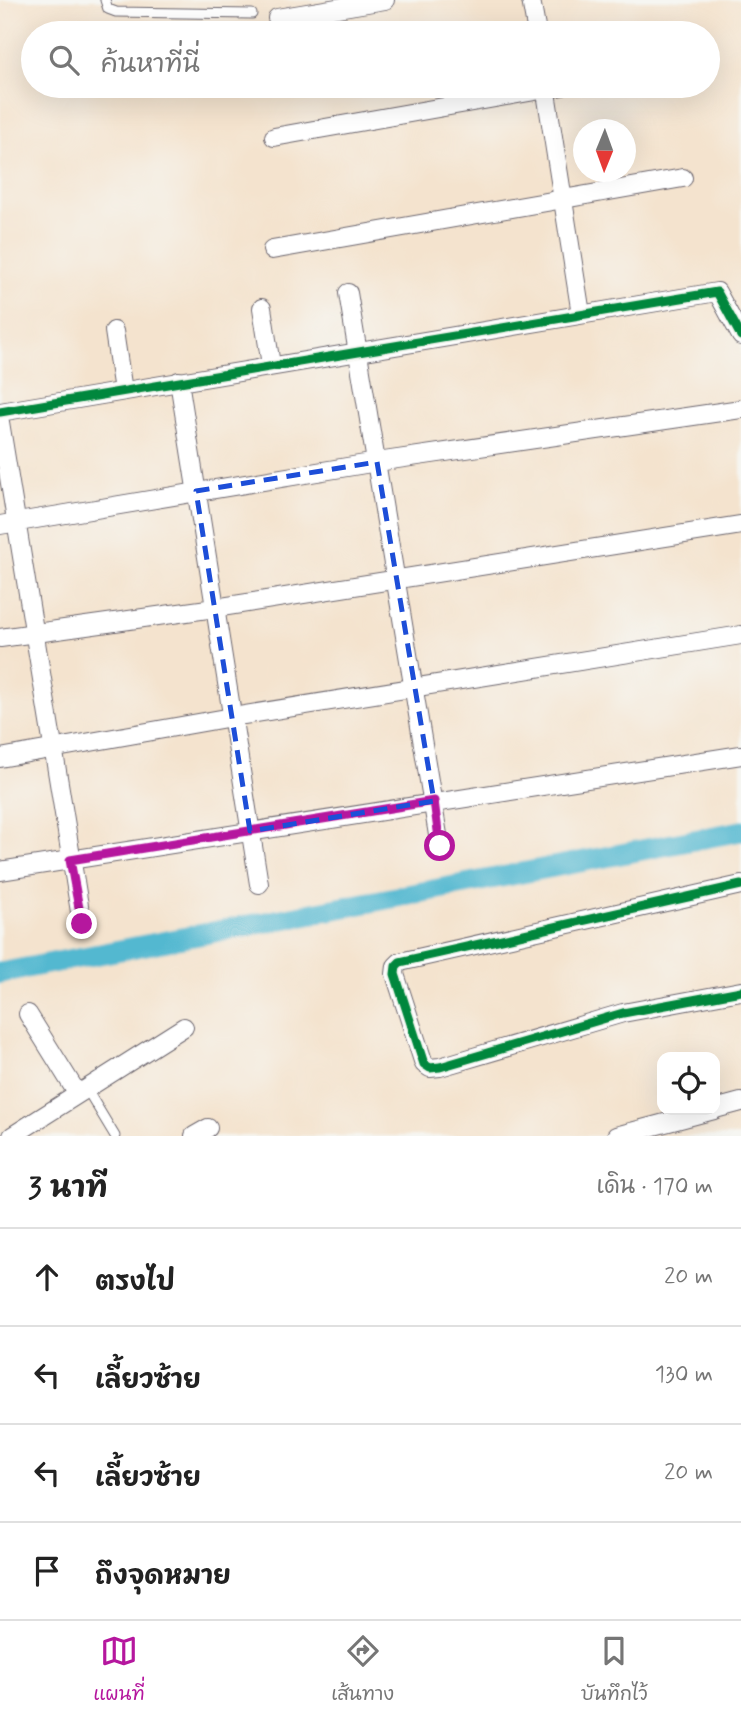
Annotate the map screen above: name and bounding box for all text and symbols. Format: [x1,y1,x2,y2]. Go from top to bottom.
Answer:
search box [21,21,720,98]
icon: search [45,41,83,79]
text: ค้นหาที่นี่ [101,48,200,82]
north arrow [573,119,636,182]
route start [424,830,455,861]
route end [66,908,97,939]
map controls [657,1052,720,1115]
button: locate [657,1052,720,1115]
text: 3 นาที [28,1169,107,1208]
text: เดิน · 170 m [597,1172,713,1202]
icon: ahead [28,1258,66,1296]
text: 20 m [664,1262,713,1292]
text: ตรงไป [95,1266,175,1300]
icon: left [28,1356,66,1394]
text: 130 m [655,1360,713,1390]
text: เลี้ยวซ้าย [95,1364,201,1398]
icon: left [28,1454,66,1492]
text: 20 m [664,1458,713,1488]
text: เลี้ยวซ้าย [95,1462,201,1496]
icon: arrive [28,1552,66,1590]
text: ถึงจุดหมาย [95,1560,231,1594]
tab: แผนที่ [93,1632,145,1707]
tab: เส้นทาง [331,1632,394,1707]
tab: บันทึกไว้ [581,1632,648,1707]

